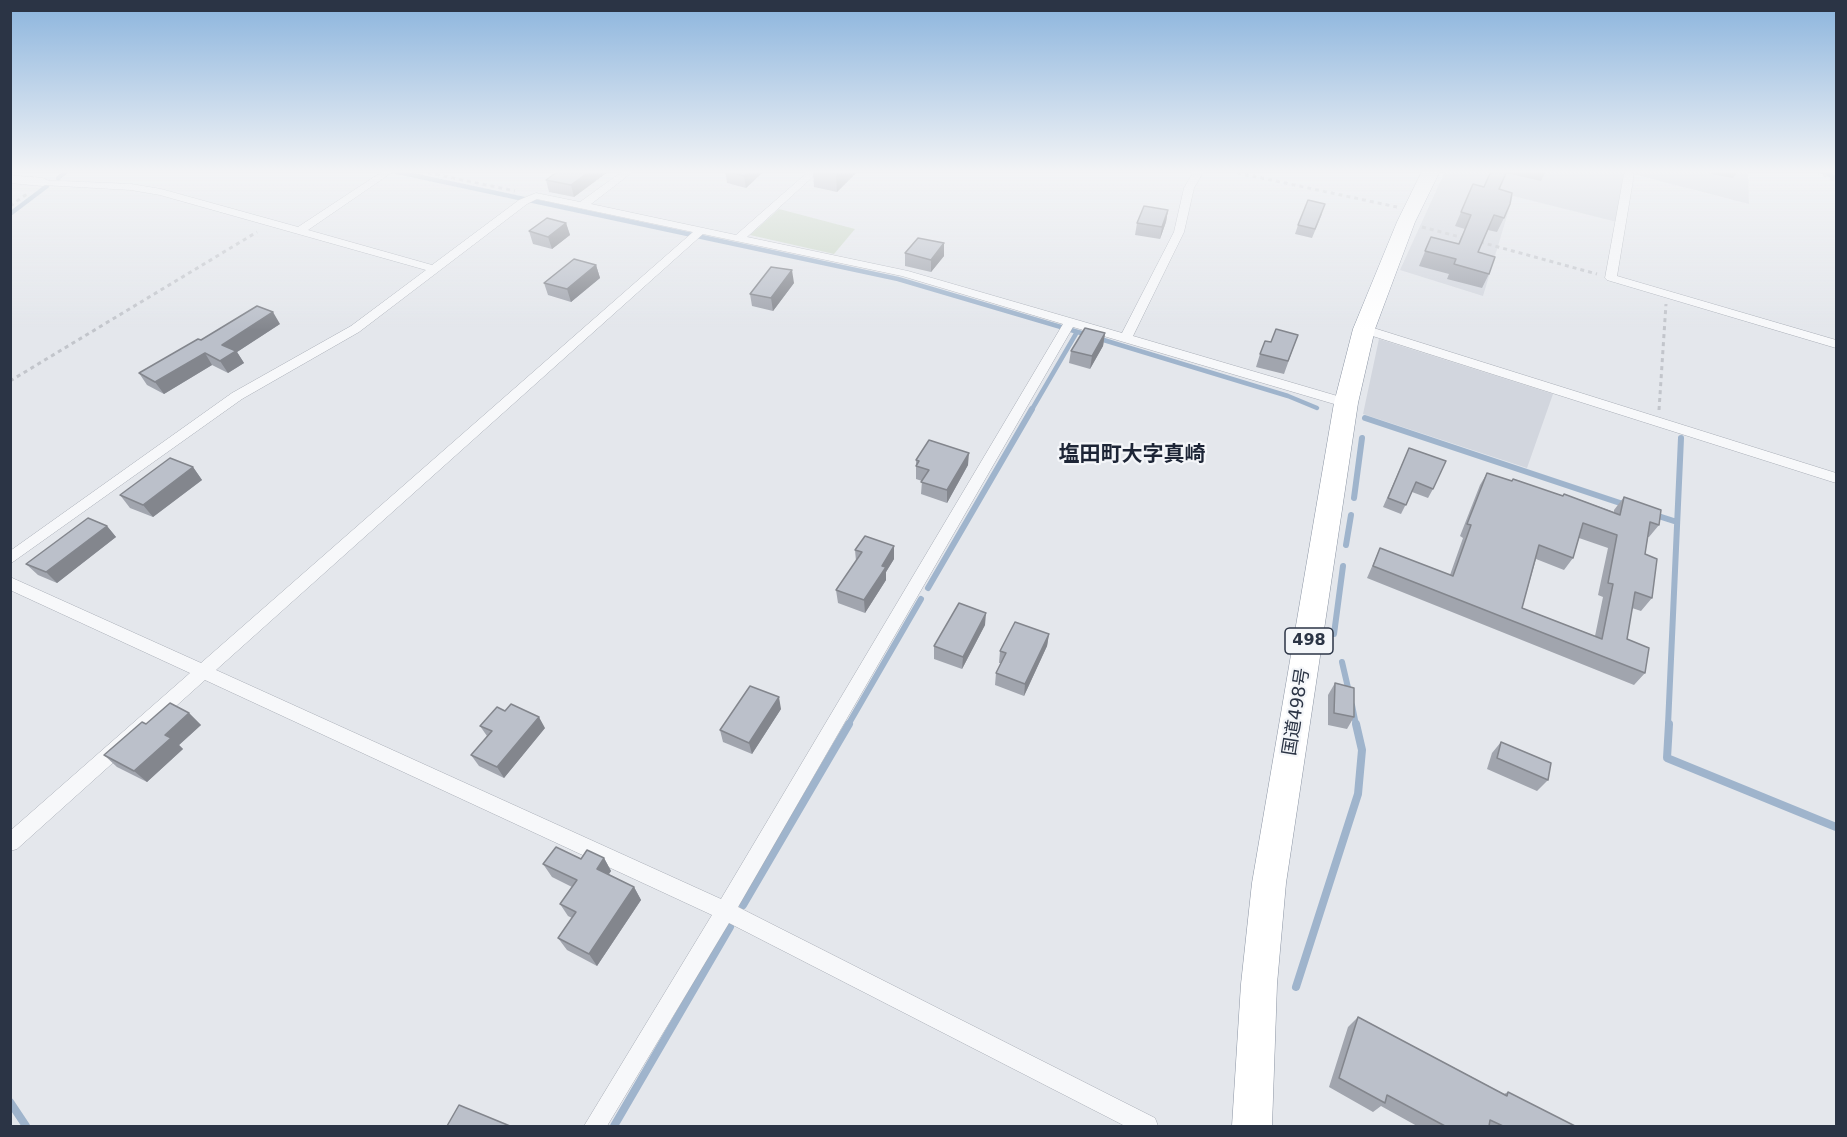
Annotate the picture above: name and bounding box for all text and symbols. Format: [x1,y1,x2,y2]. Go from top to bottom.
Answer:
district label: 塩田町大字真崎 [1059,443,1205,469]
road number: 498 [1285,628,1333,654]
street label: 国道498号 [1279,667,1315,757]

